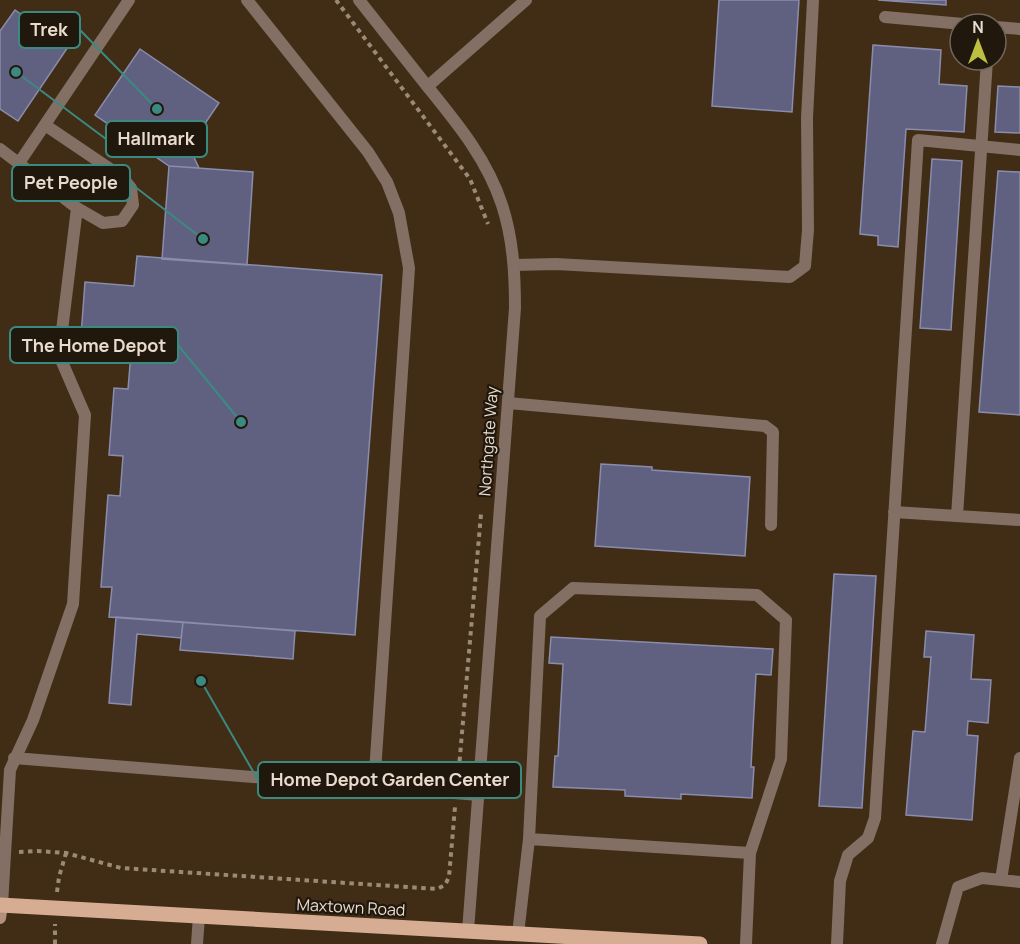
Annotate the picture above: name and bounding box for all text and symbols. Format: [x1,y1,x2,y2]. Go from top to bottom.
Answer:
callout: Trek [19,12,80,48]
north arrow [948,12,1008,72]
text: N [972,16,984,38]
text: Trek [30,17,69,41]
callout: Hallmark [106,121,207,157]
text: Hallmark [118,126,196,150]
callout: Pet People [12,165,130,201]
text: Pet People [24,170,118,194]
callout: The Home Depot [10,327,178,363]
text: The Home Depot [22,333,166,357]
street label: Northgate Way [473,385,503,497]
callout: Home Depot Garden Center [258,762,521,798]
text: Home Depot Garden Center [271,767,509,791]
street label: Maxtown Road [296,893,406,921]

